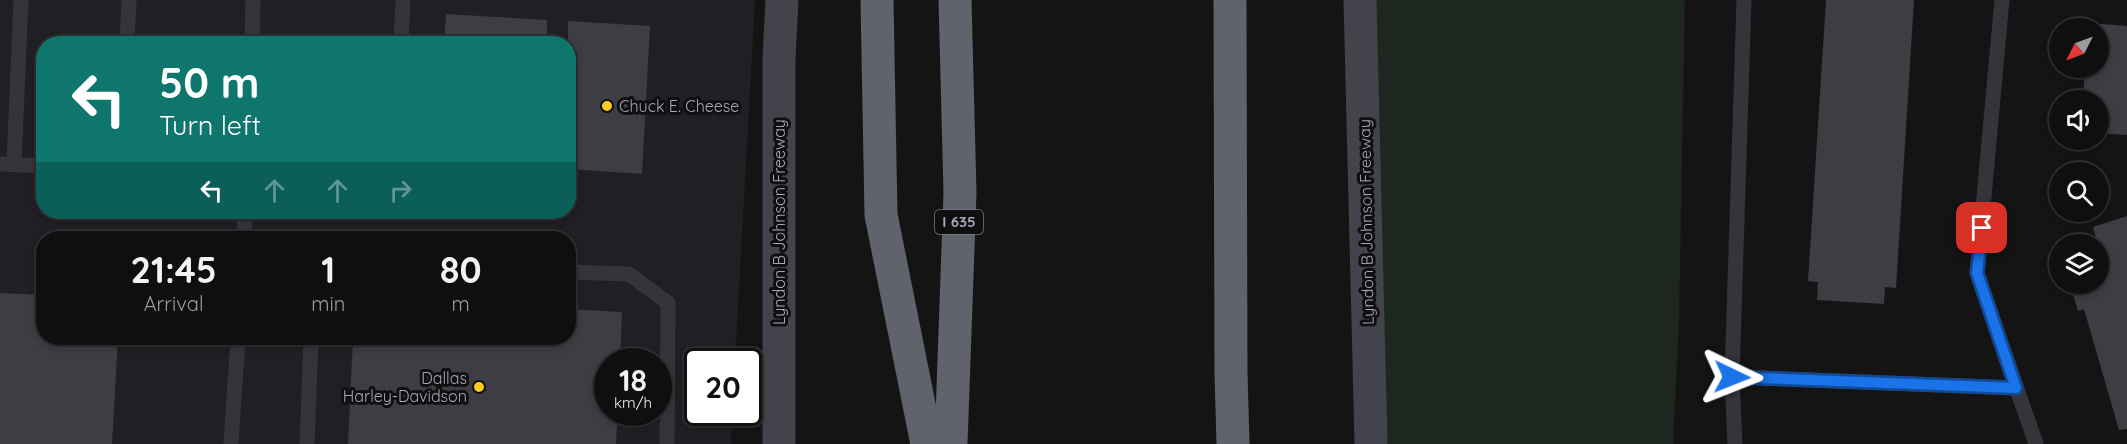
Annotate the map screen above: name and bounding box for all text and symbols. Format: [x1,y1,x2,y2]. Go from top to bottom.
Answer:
north arrow [2049,18,2109,78]
map controls [2049,18,2109,294]
text: 50 m [159,56,259,109]
icon: left [60,60,138,138]
button: sound [2049,90,2109,150]
place label: Chuck E. Cheese [619,96,739,116]
marker: Chuck E. Cheese [600,99,614,113]
text: Turn left [159,108,261,142]
street label: Lyndon B Johnson Freeway [769,119,789,325]
street label: Lyndon B Johnson Freeway [1354,119,1378,325]
button: search [2049,162,2109,222]
icon: left [195,174,228,207]
icon: ahead [258,174,291,207]
icon: ahead [321,174,354,207]
icon: right [384,174,417,207]
pin [1956,202,2007,253]
road number: I 635 [935,210,983,234]
icon: arrive [1965,211,1998,244]
button: layers [2049,234,2109,294]
text: 21:45 [130,247,217,292]
text: 1 [321,247,335,292]
text: 80 [440,247,482,292]
text: Arrival [144,291,204,316]
text: min [311,291,345,316]
text: m [451,291,470,316]
position arrow [1700,345,1764,409]
speed limit sign: 20 [684,348,762,426]
text: 18 [619,361,647,399]
place label: Dallas Harley-Davidson [343,368,467,406]
marker: Dallas Harley-Davidson [472,380,486,394]
text: km/h [614,393,652,412]

